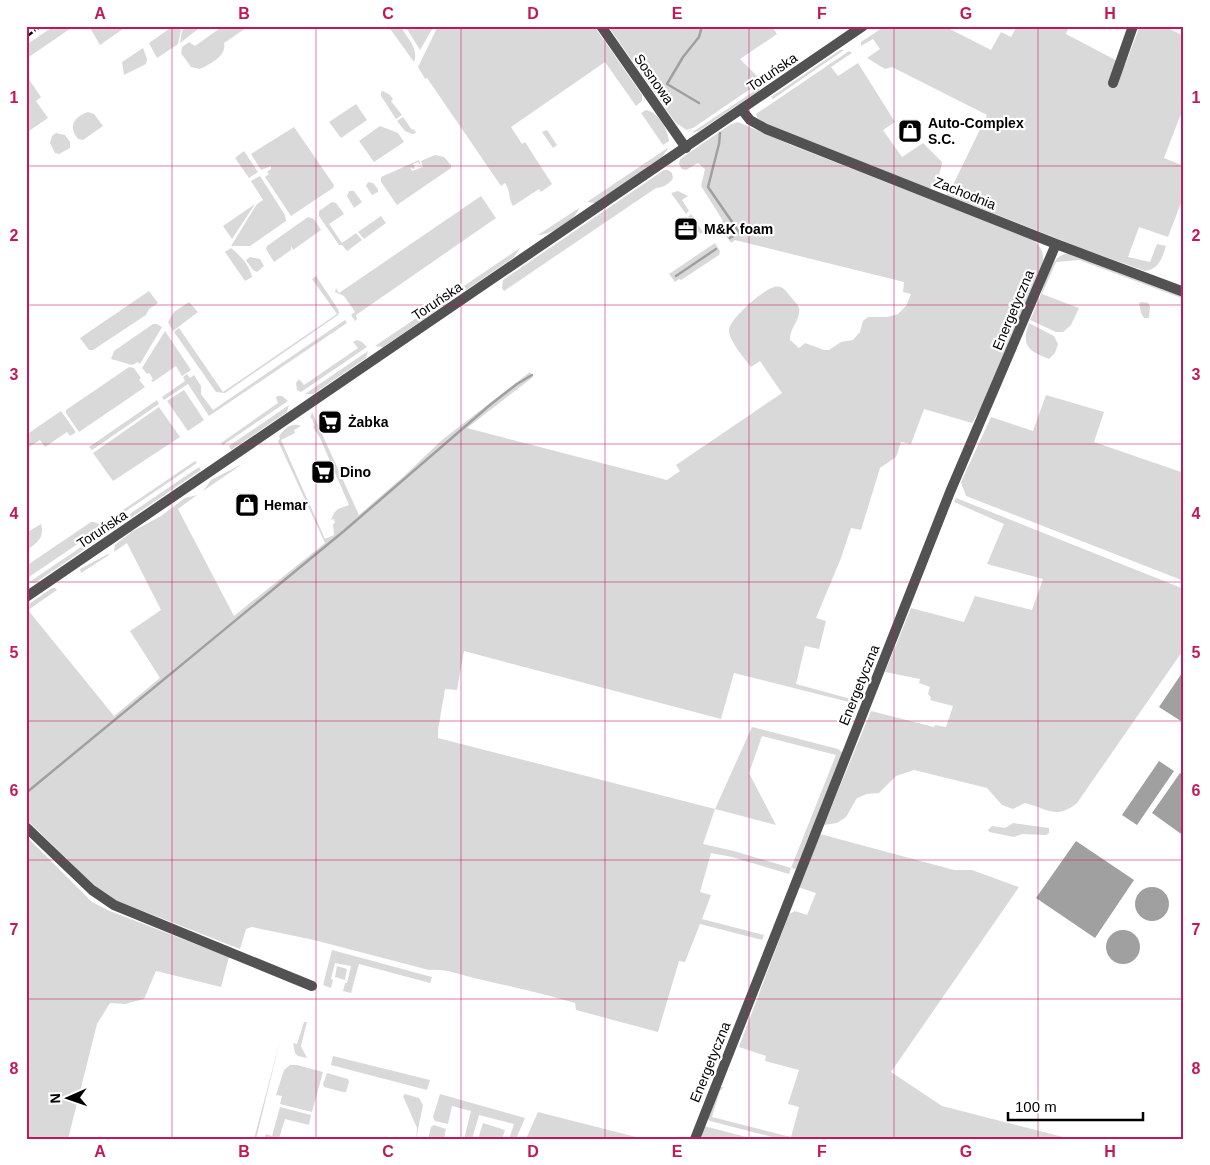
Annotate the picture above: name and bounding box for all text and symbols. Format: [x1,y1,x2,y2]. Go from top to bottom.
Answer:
text: A [94,5,106,22]
text: B [238,5,250,22]
text: C [382,5,394,22]
text: D [527,5,539,22]
text: E [672,5,683,22]
text: F [817,5,827,22]
text: G [960,5,972,22]
text: H [1104,5,1116,22]
street label: Toruńska [744,49,800,95]
street label: Sosnowa [631,51,677,107]
text: 1 [10,89,19,106]
text: 1 [1192,89,1201,106]
place label: Auto-Complex S.C. [928,115,1024,147]
shop icon: Auto-Complex S.C. [897,118,923,144]
street label: Zachodnia [932,173,998,213]
office icon: M&K foam [673,216,699,242]
place label: M&K foam [704,221,773,237]
text: 2 [10,227,19,244]
text: 2 [1192,227,1201,244]
street label: Energetyczna [989,267,1037,353]
street label: Toruńska [409,278,465,324]
text: 3 [10,366,19,383]
text: 3 [1192,366,1201,383]
supermarket icon: Żabka [317,409,343,435]
place label: Żabka [348,414,389,430]
supermarket icon: Dino [310,459,336,485]
place label: Dino [340,464,371,480]
shop icon: Hemar [234,492,260,518]
place label: Hemar [264,497,308,513]
text: 4 [10,505,19,522]
text: 4 [1192,505,1201,522]
street label: Toruńska [74,506,130,552]
street label: Energetyczna [836,642,883,728]
text: 5 [10,644,19,661]
text: 5 [1192,644,1201,661]
text: 6 [10,782,19,799]
text: 6 [1192,782,1201,799]
text: 7 [10,921,19,938]
text: 7 [1192,921,1201,938]
street label: Energetyczna [687,1019,734,1105]
text: 8 [10,1060,19,1077]
text: 8 [1192,1060,1201,1077]
north arrow [42,1072,92,1122]
scale bar [1008,1090,1142,1122]
text: N [47,1093,63,1104]
text: 100 m [1015,1098,1057,1115]
text: A [94,1143,106,1160]
text: B [238,1143,250,1160]
text: C [382,1143,394,1160]
text: D [527,1143,539,1160]
text: E [672,1143,683,1160]
text: F [817,1143,827,1160]
text: G [960,1143,972,1160]
text: H [1104,1143,1116,1160]

